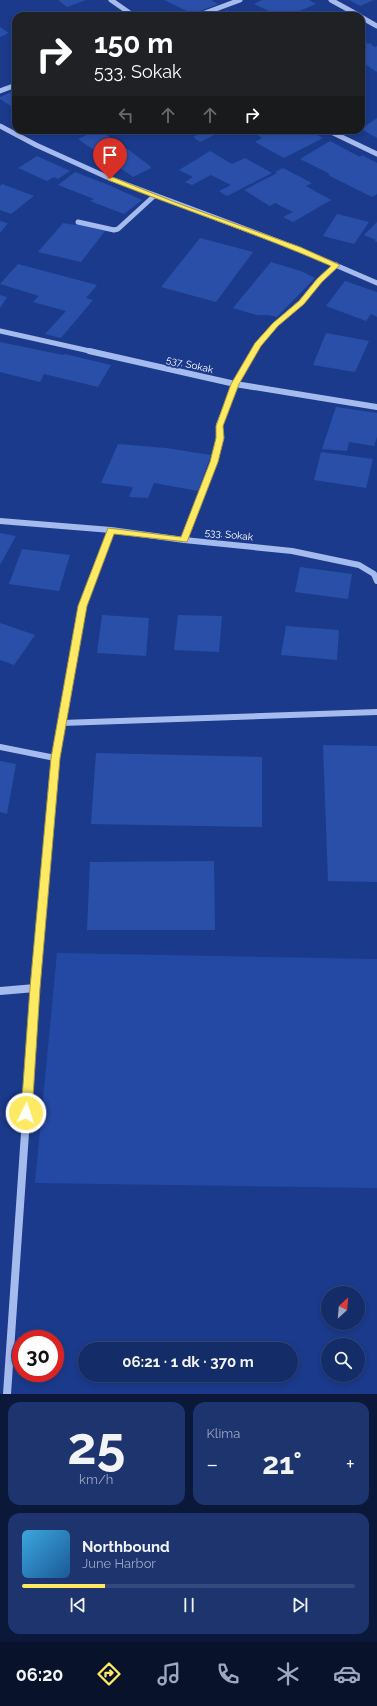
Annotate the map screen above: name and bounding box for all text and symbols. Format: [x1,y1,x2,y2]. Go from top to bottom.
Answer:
text: 150 m [94,27,173,60]
icon: right [28,28,80,80]
text: 533. Sokak [94,61,182,82]
icon: left [115,104,137,126]
icon: ahead [157,104,179,126]
icon: ahead [199,104,221,126]
icon: right [241,104,263,126]
pin [93,138,127,179]
icon: arrive [99,144,121,166]
street label: 537. Sokak [165,354,215,375]
street label: 533. Sokak [204,526,254,543]
position arrow [5,1092,47,1134]
north arrow [321,1286,365,1330]
map controls [321,1286,365,1382]
speed limit sign: 30 [12,1330,64,1382]
button: search [321,1338,365,1382]
text: 06:21 · 1 dk · 370 m [122,1353,254,1371]
text: 25 [67,1415,125,1476]
text: Klima [207,1426,240,1441]
text: 21° [262,1446,302,1481]
text: − [207,1451,218,1477]
text: + [346,1451,355,1477]
text: km/h [79,1472,113,1487]
text: Northbound [82,1538,170,1556]
text: June Harbor [82,1556,156,1571]
icon: previous [67,1594,89,1616]
icon: pause [178,1594,200,1616]
icon: next [289,1594,311,1616]
icon: directions [95,1660,123,1688]
icon: music [155,1660,183,1688]
icon: phone [214,1660,242,1688]
icon: climate [274,1660,302,1688]
icon: car [333,1660,361,1688]
text: 06:20 [16,1664,63,1685]

